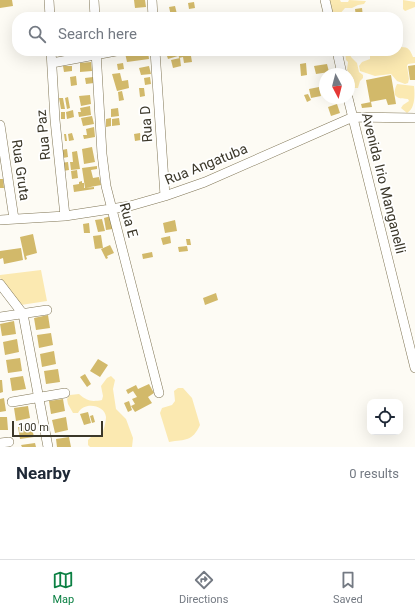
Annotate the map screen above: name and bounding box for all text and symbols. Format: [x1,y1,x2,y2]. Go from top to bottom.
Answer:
search box [12,12,403,56]
icon: search [26,23,48,45]
text: Search here [58,25,137,43]
north arrow [319,68,355,104]
street label: Rua D [137,105,155,143]
street label: Rua Paz [33,109,53,161]
street label: Avenida Irio Manganelli [359,111,409,255]
street label: Rua Gruta [9,138,33,202]
street label: Rua Angatuba [162,140,250,188]
street label: Rua E [117,201,141,239]
map controls [367,399,403,435]
button: locate [367,399,403,435]
scale bar [12,419,103,438]
text: 100 m [18,421,49,434]
text: Nearby [16,463,71,483]
text: 0 results [349,466,399,481]
tab: Map [52,569,74,606]
tab: Directions [179,569,228,606]
tab: Saved [333,569,363,606]

